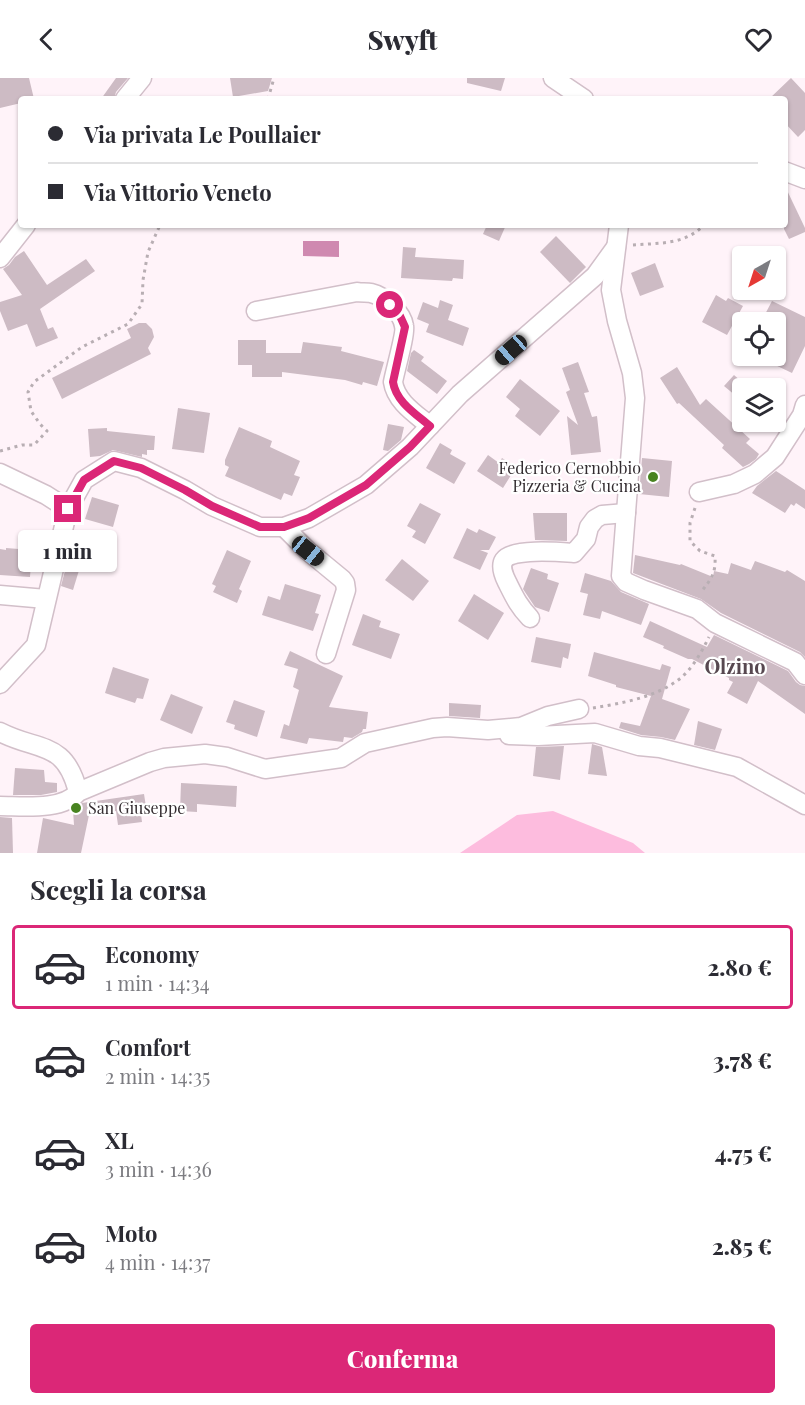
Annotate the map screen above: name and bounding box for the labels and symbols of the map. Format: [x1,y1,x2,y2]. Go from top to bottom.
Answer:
north arrow [732,246,786,300]
route start [376,291,403,318]
car [492,331,530,369]
place label: Federico Cernobbio Pizzeria & Cucina [498,457,641,496]
marker: Federico Cernobbio Pizzeria & Cucina [646,470,660,484]
route end [54,495,81,522]
callout: 1 min [19,530,118,572]
car [288,533,328,569]
district label: Olzino [704,652,766,679]
place label: San Giuseppe [88,797,185,818]
marker: San Giuseppe [69,801,83,815]

